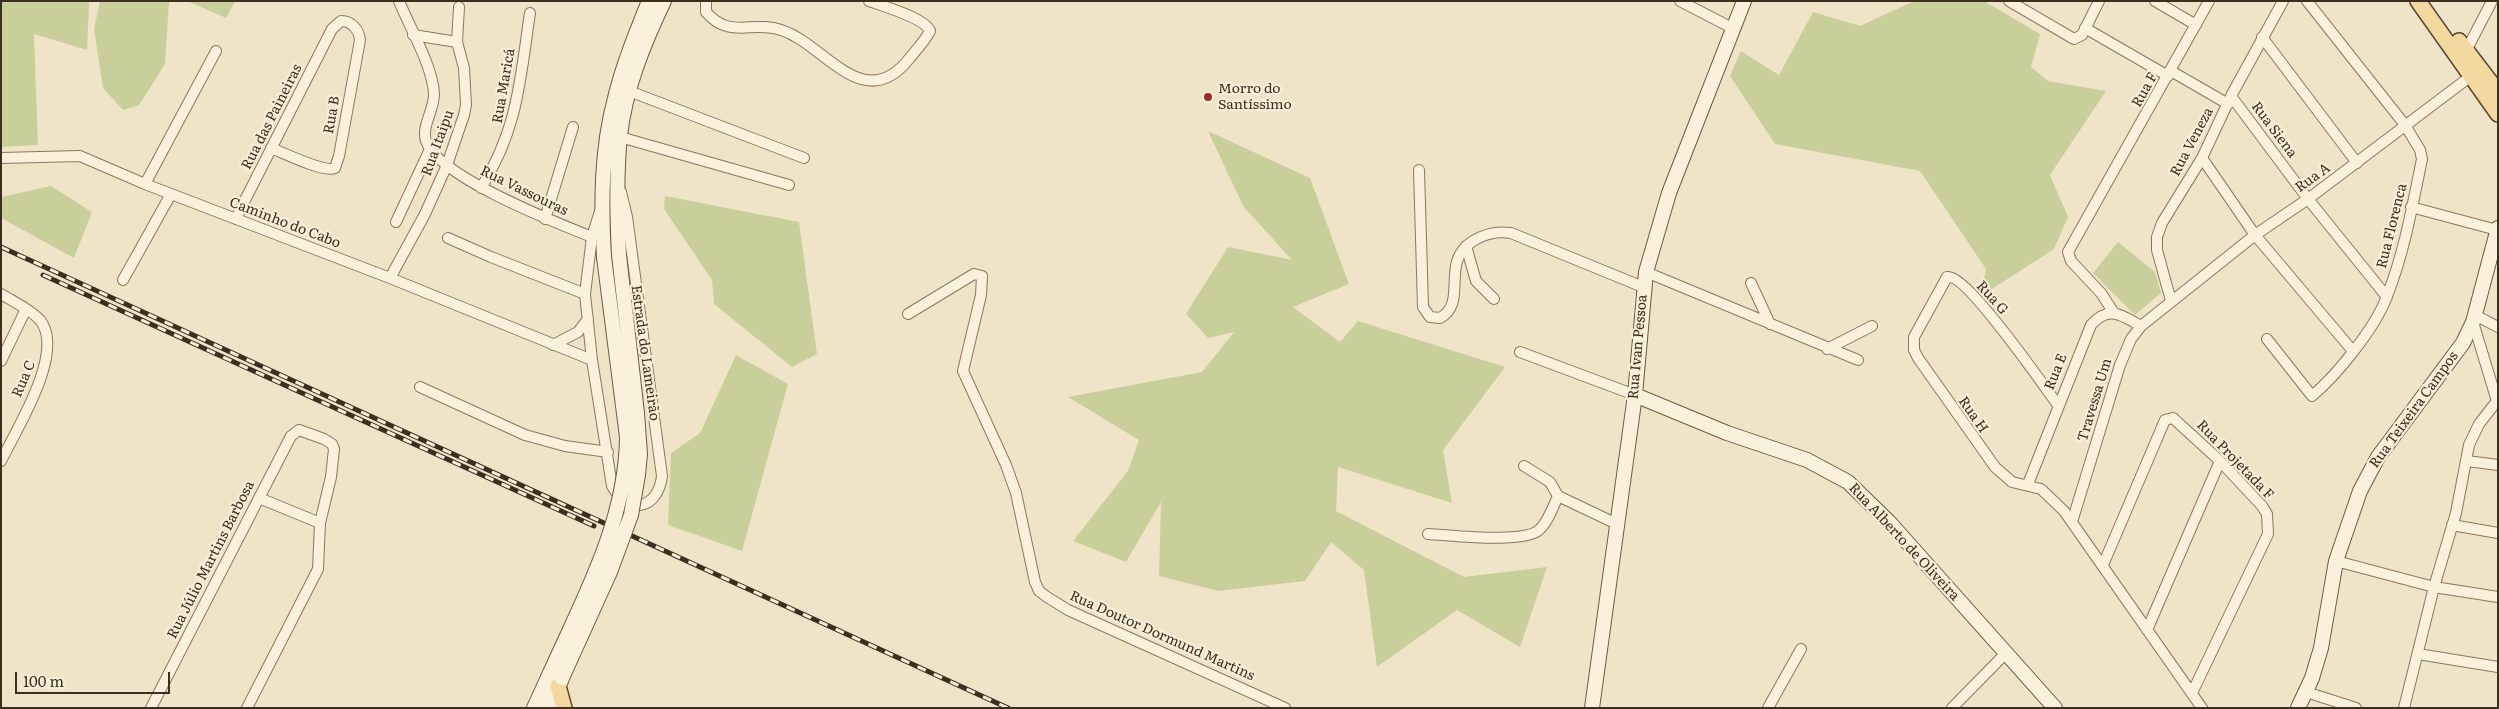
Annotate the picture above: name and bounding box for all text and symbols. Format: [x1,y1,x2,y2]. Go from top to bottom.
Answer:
street label: Rua Maricá [489,47,519,125]
street label: Rua das Paineiras [238,62,306,172]
street label: Rua F [2129,70,2161,110]
place label: Morro do Santíssimo [1218,81,1292,114]
marker: Morro do Santíssimo [1202,91,1214,103]
street label: Rua B [320,95,344,135]
street label: Rua Siena [2248,99,2300,161]
street label: Rua Veneza [2167,105,2217,179]
street label: Rua Itaipu [418,108,458,178]
street label: Rua A [2292,160,2334,196]
street label: Rua Vassouras [477,163,571,219]
street label: Rua Florenca [2373,182,2411,270]
street label: Caminho do Cabo [227,194,343,252]
street label: Rua G [1973,278,2011,318]
street label: Estrada do Lameirão [627,284,663,422]
street label: Rua Ivan Pessoa [1625,294,1651,400]
street label: Rua Teixeira Campos [2366,348,2462,472]
street label: Rua E [2041,351,2071,393]
street label: Travessa Um [2074,356,2116,444]
street label: Rua C [9,358,39,400]
street label: Rua H [1955,394,1991,436]
street label: Rua Projetada F [2193,417,2277,503]
street label: Rua Júlio Martins Barbosa [164,478,258,642]
street label: Rua Alberto de Oliveira [1845,480,1963,604]
street label: Rua Doutor Dormund Martins [1067,588,1257,684]
scale bar [18,662,172,694]
text: 100 m [23,669,64,692]

